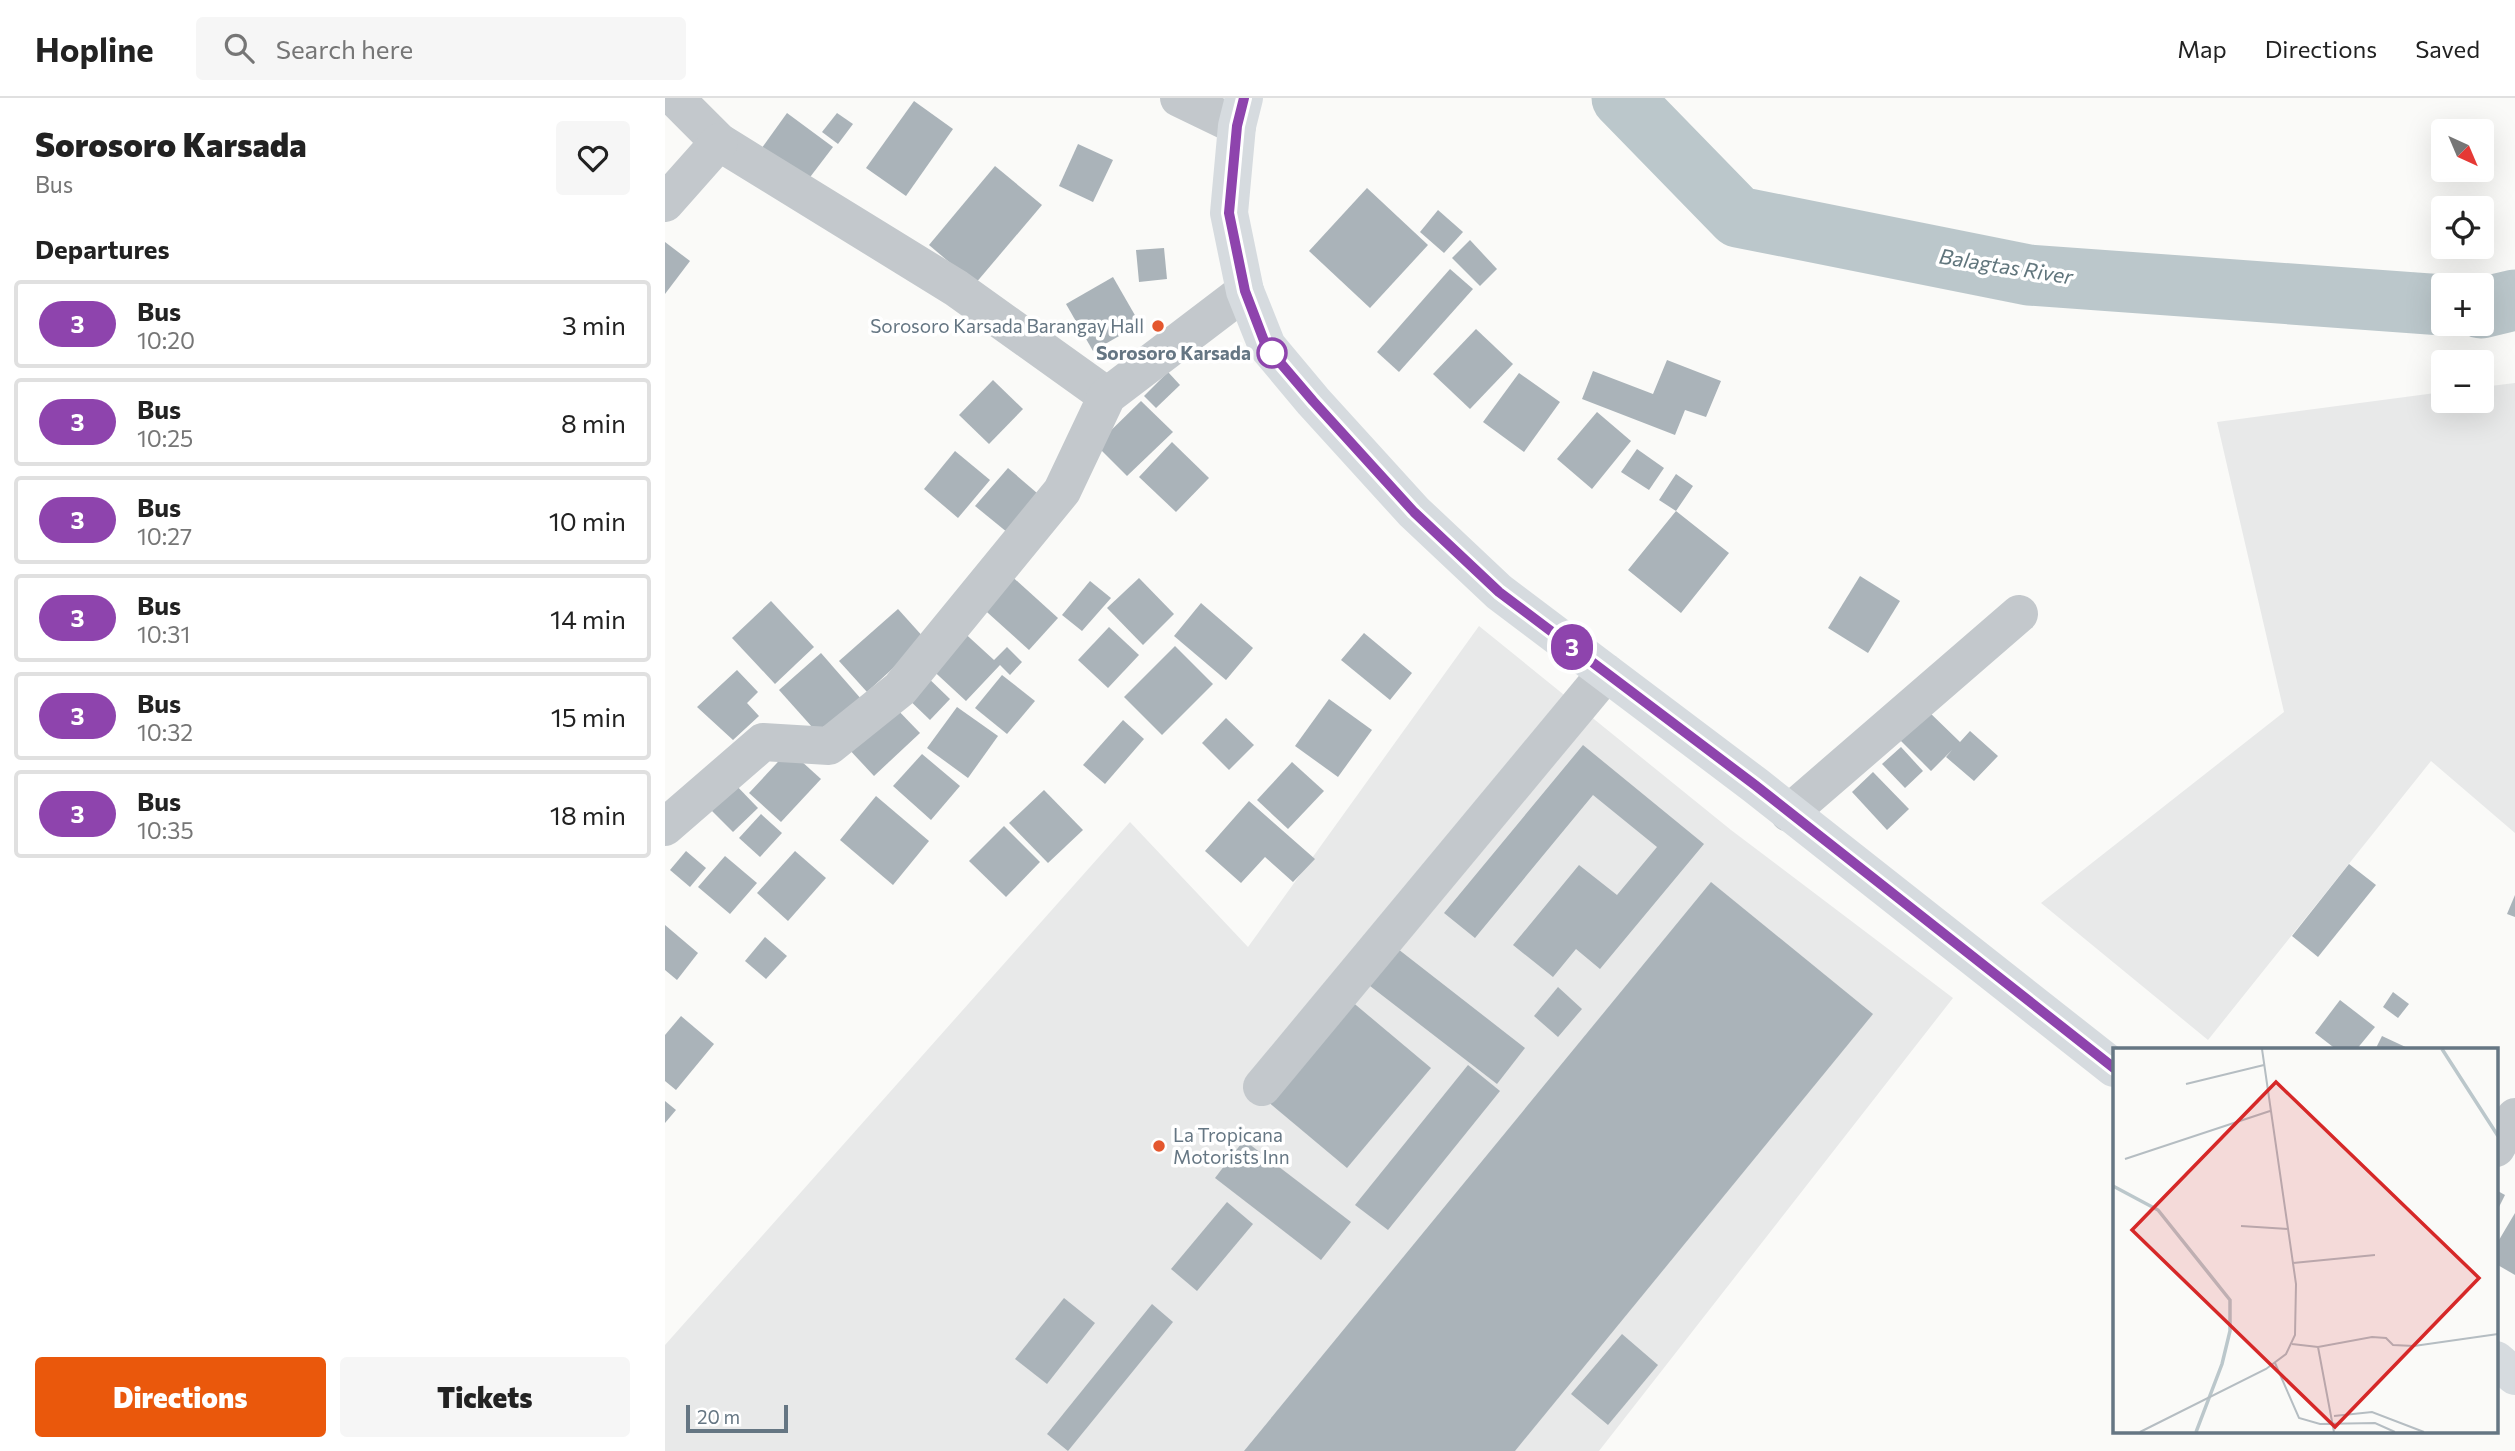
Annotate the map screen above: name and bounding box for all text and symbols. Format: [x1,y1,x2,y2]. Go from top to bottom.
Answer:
search box [196,17,686,80]
text: Hopline [35,28,154,69]
icon: search [220,29,258,67]
text: Search here [276,33,413,64]
text: Map [2177,34,2227,63]
text: Directions [2265,34,2377,63]
text: Saved [2415,34,2480,63]
north arrow [2431,119,2494,182]
map controls [2431,119,2494,413]
button: heart [556,121,630,195]
text: Sorosoro Karsada [35,123,307,164]
text: Bus [35,170,73,198]
button: locate [2431,196,2494,259]
text: Departures [35,233,170,264]
water label: Balagtas River [1938,243,2075,289]
button: + [2431,273,2494,336]
text: Bus [137,295,181,326]
text: 3 [71,309,84,338]
text: 3 min [562,309,626,340]
place label: Sorosoro Karsada Barangay Hall [870,314,1144,337]
marker: Sorosoro Karsada Barangay Hall [1150,318,1166,334]
text: 10:20 [137,326,195,354]
marker: Sorosoro Karsada [1257,338,1287,368]
place label: Sorosoro Karsada [1096,341,1251,364]
button: − [2431,350,2494,413]
text: Bus [137,393,181,424]
text: 3 [71,407,84,436]
text: 8 min [561,407,626,438]
text: 10:25 [137,424,193,452]
text: Bus [137,491,181,522]
text: 3 [71,505,84,534]
text: 10 min [549,505,626,536]
text: 10:27 [137,522,192,550]
text: Bus [137,589,181,620]
text: 3 [71,603,84,632]
text: 14 min [550,603,626,634]
text: 10:31 [137,620,190,648]
line badge: 3 [1549,624,1595,670]
text: 3 [1565,632,1579,661]
text: Bus [137,687,181,718]
text: 3 [71,701,84,730]
text: 15 min [551,701,626,732]
text: 10:32 [137,718,193,746]
text: Bus [137,785,181,816]
text: 3 [71,799,84,828]
text: 18 min [550,799,626,830]
text: 10:35 [137,816,194,844]
inset map [2113,1048,2497,1434]
place label: La Tropicana Motorists Inn [1173,1123,1290,1168]
marker: La Tropicana Motorists Inn [1151,1138,1167,1154]
button: Directions [35,1357,326,1437]
button: Tickets [340,1357,630,1437]
scale bar [686,1402,787,1434]
text: 20 m [697,1405,740,1428]

